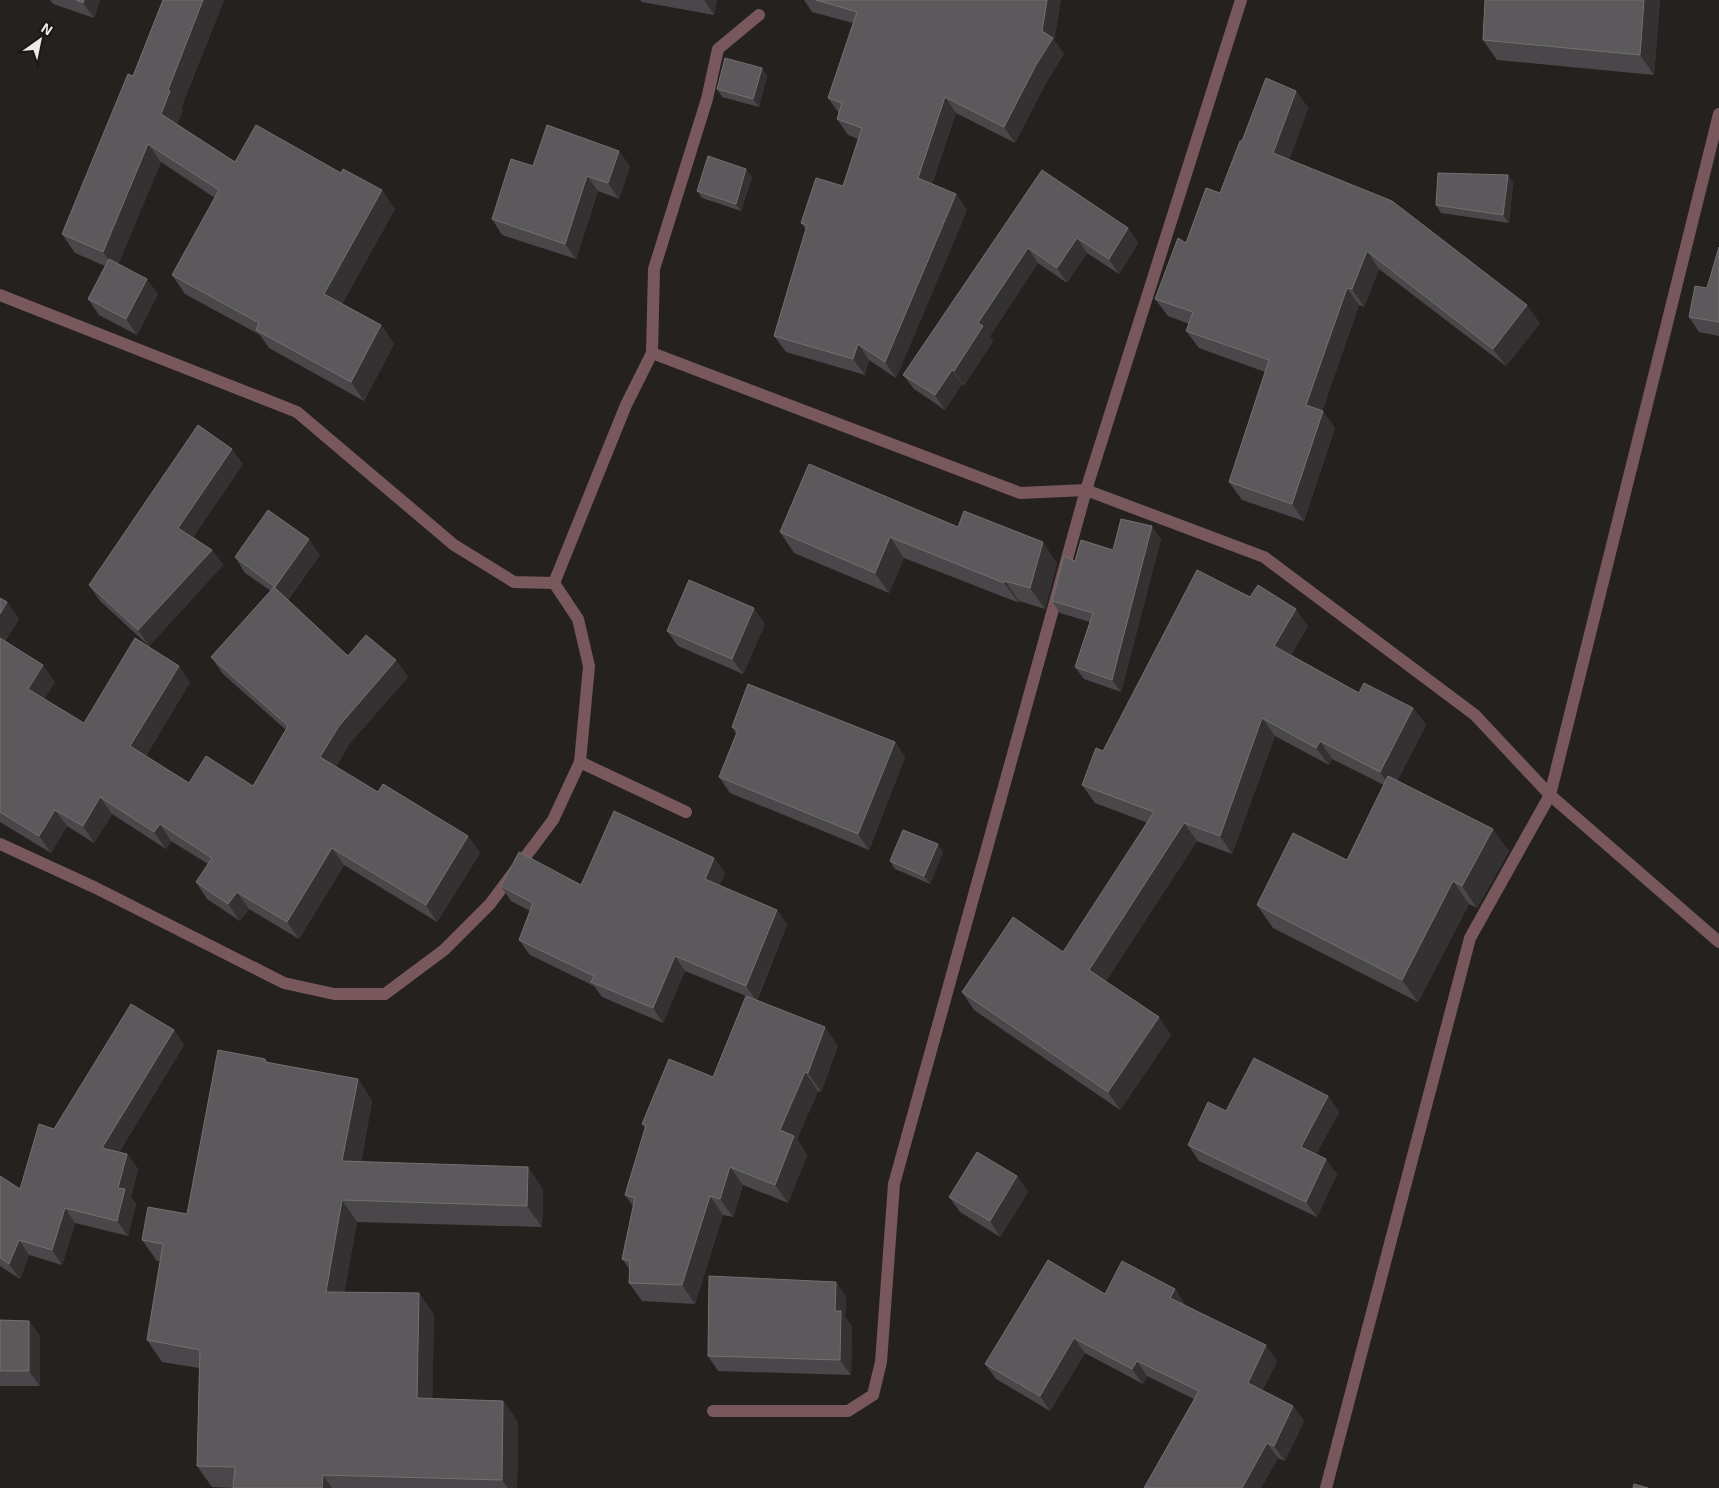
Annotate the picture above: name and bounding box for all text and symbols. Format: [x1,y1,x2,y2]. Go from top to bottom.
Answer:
north arrow [15,15,65,65]
text: N [38,19,56,39]

